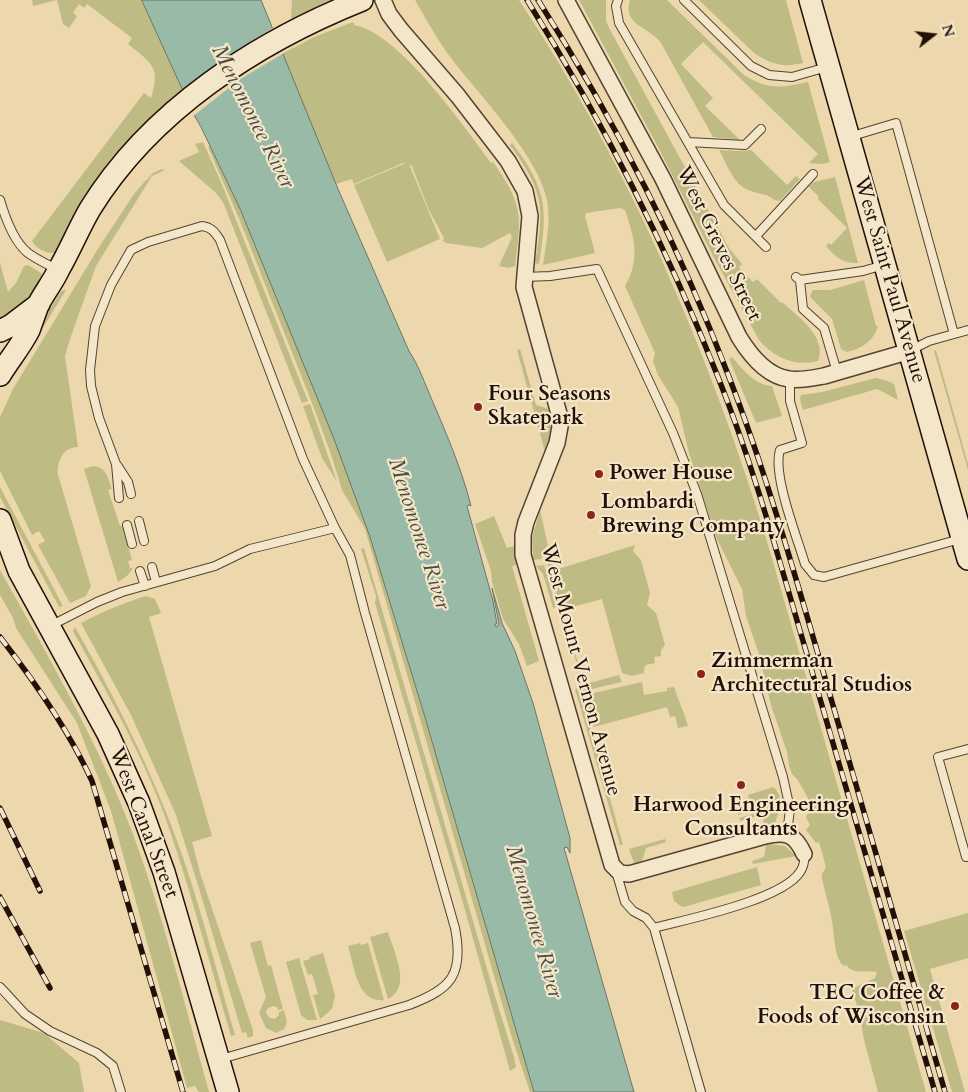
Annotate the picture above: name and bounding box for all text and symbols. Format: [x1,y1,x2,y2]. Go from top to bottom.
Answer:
north arrow [908,10,958,60]
text: N [937,22,959,39]
water label: Menomonee River [204,41,300,193]
street label: West Greves Street [670,162,766,326]
street label: West Saint Paul Avenue [847,174,931,386]
place label: Four Seasons Skatepark [488,382,611,432]
marker: Four Seasons Skatepark [472,401,484,413]
water label: Menomonee River [381,455,455,613]
place label: Power House [609,461,733,487]
marker: Power House [593,468,605,480]
place label: Lombardi Brewing Company [601,490,785,540]
marker: Lombardi Brewing Company [585,509,597,521]
street label: West Mount Vernon Avenue [534,541,626,799]
place label: Zimmerman Architectural Studios [711,649,912,699]
marker: Zimmerman Architectural Studios [695,668,707,680]
street label: West Canal Street [103,744,183,902]
marker: Harwood Engineering Consultants [735,779,747,791]
place label: Harwood Engineering Consultants [633,793,849,843]
water label: Menomonee River [499,842,567,1002]
place label: TEC Coffee & Foods of Wisconsin [757,981,945,1031]
marker: TEC Coffee & Foods of Wisconsin [949,1000,961,1012]

